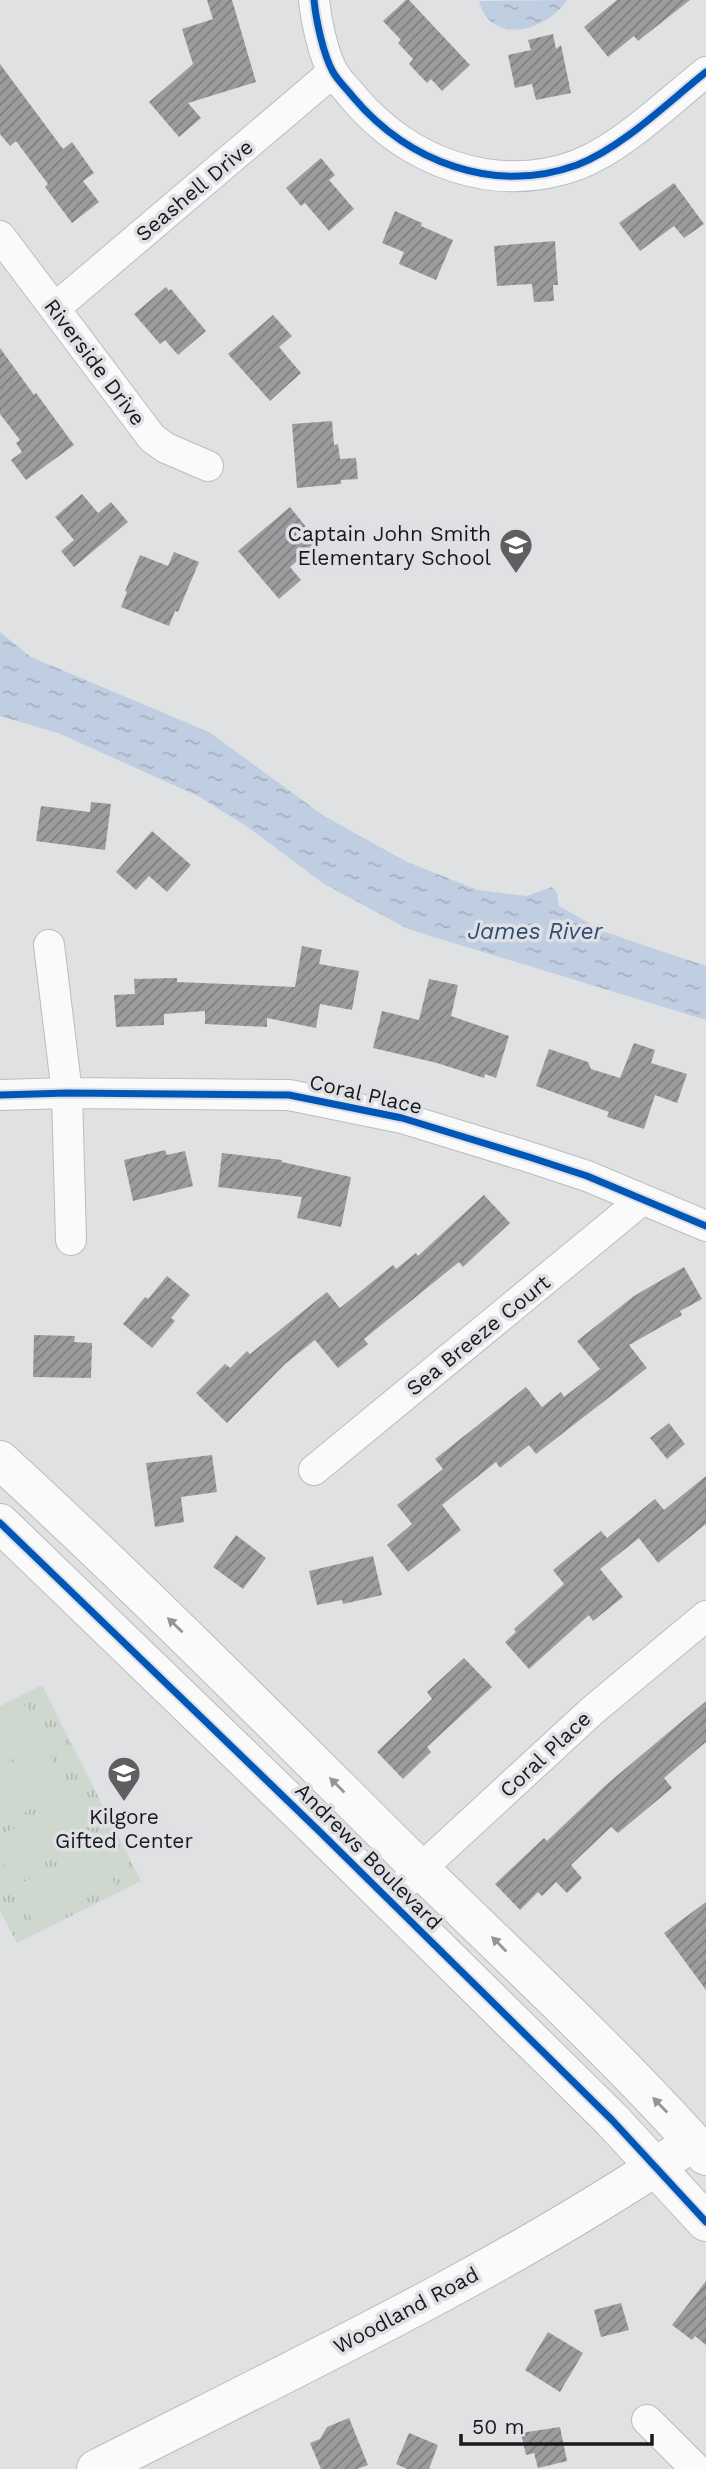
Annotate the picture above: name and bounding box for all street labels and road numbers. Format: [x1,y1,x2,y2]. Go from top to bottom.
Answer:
street label: Seashell Drive [130,134,258,246]
street label: Riverside Drive [39,294,151,430]
street label: Coral Place [307,1069,425,1119]
street label: Sea Breeze Court [401,1269,555,1401]
street label: Coral Place [494,1706,596,1802]
street label: Andrews Boulevard [290,1777,448,1935]
street label: Woodland Road [329,2261,483,2359]

